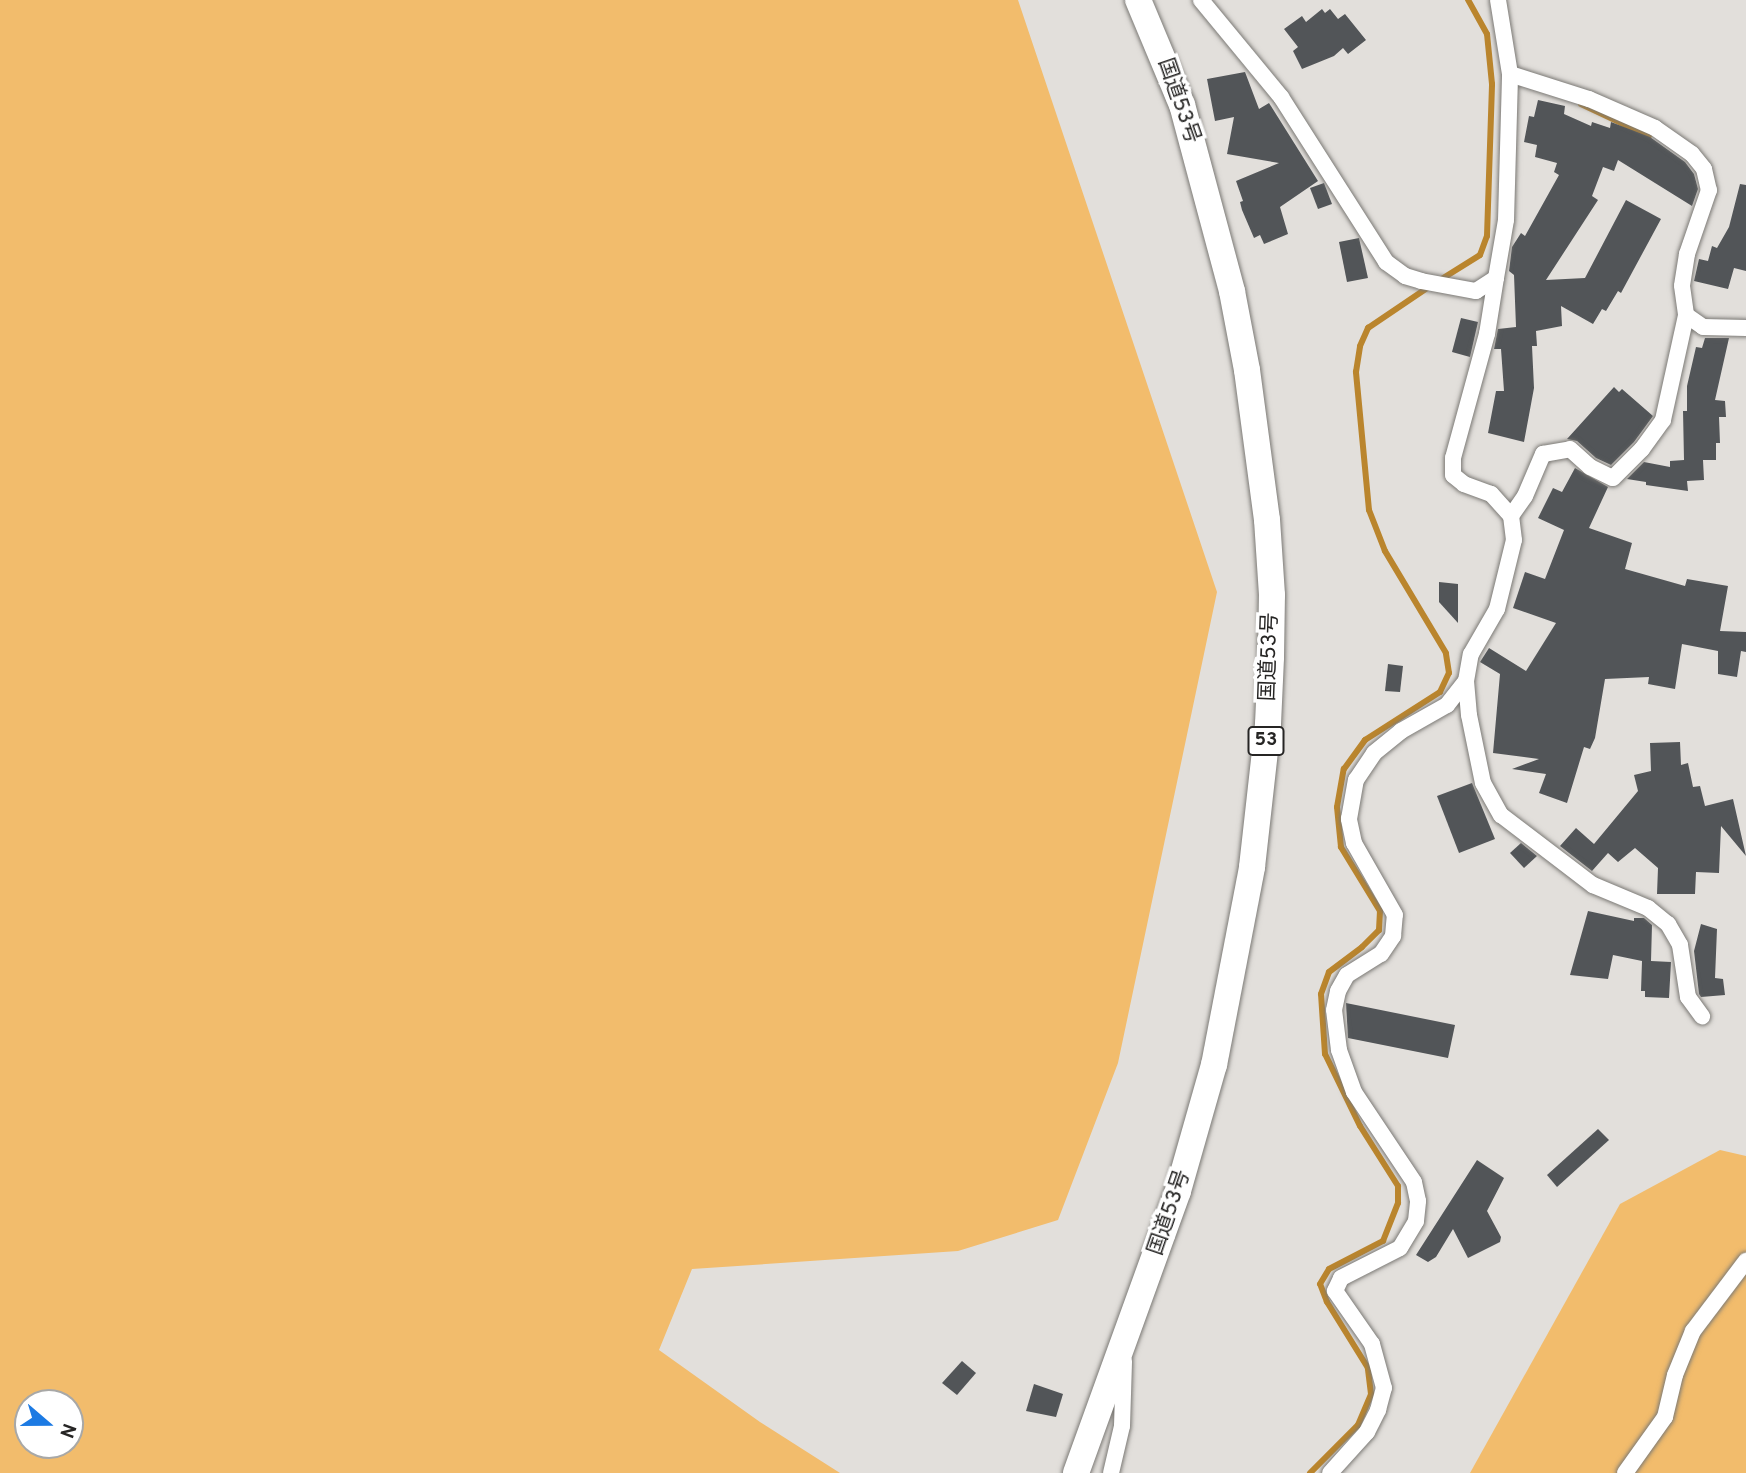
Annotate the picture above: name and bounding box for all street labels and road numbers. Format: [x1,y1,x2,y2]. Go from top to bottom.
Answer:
street label: 国道53号 [1152,55,1204,147]
street label: 国道53号 [1256,612,1284,702]
road number: 53 [1247,726,1285,756]
street label: 国道53号 [1144,1167,1196,1259]

